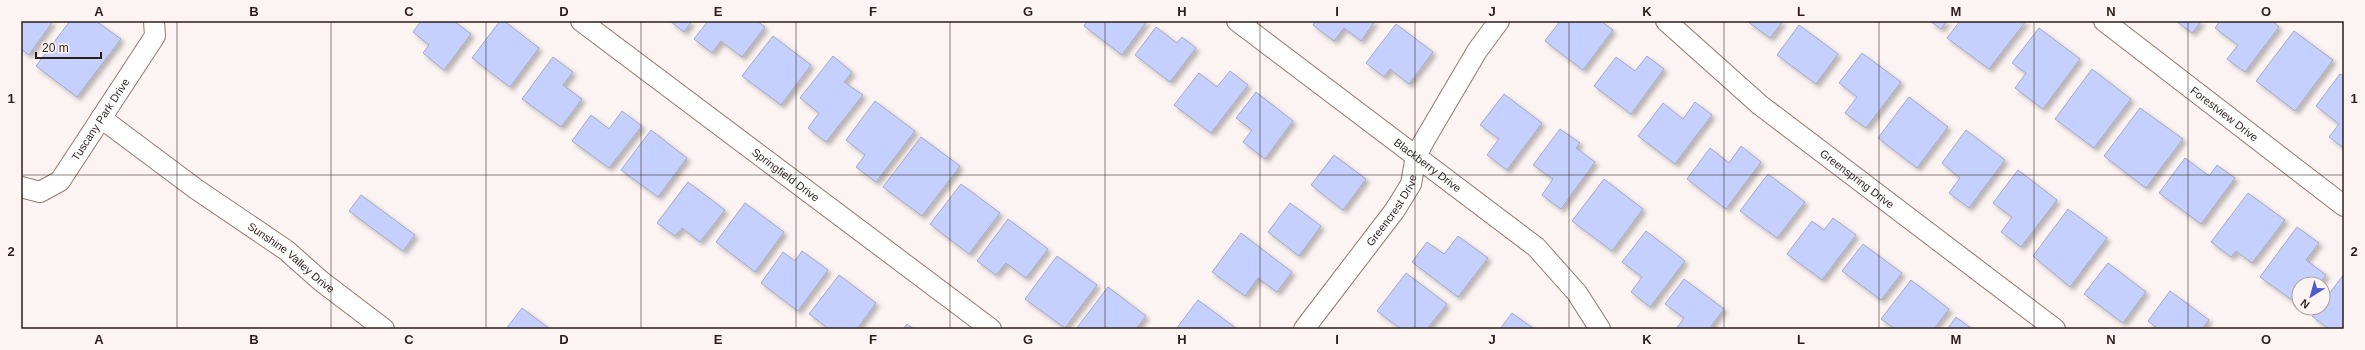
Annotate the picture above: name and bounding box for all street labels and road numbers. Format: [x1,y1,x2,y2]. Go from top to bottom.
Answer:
street label: Tuscany Park Drive [69,76,132,163]
street label: Forestview Drive [2188,84,2261,144]
street label: Blackberry Drive [1392,136,1464,194]
street label: Springfield Drive [750,146,822,204]
street label: Greenspring Drive [1818,147,1896,211]
street label: Greencrest Drive [1364,174,1419,248]
street label: Sunshine Valley Drive [246,220,337,295]

